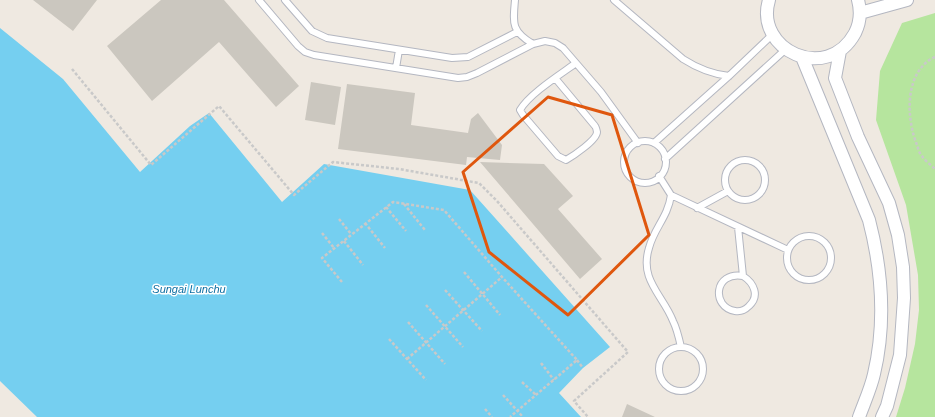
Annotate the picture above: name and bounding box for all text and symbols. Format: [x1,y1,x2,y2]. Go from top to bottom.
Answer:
water label: Sungai Lunchu [152,283,226,295]

